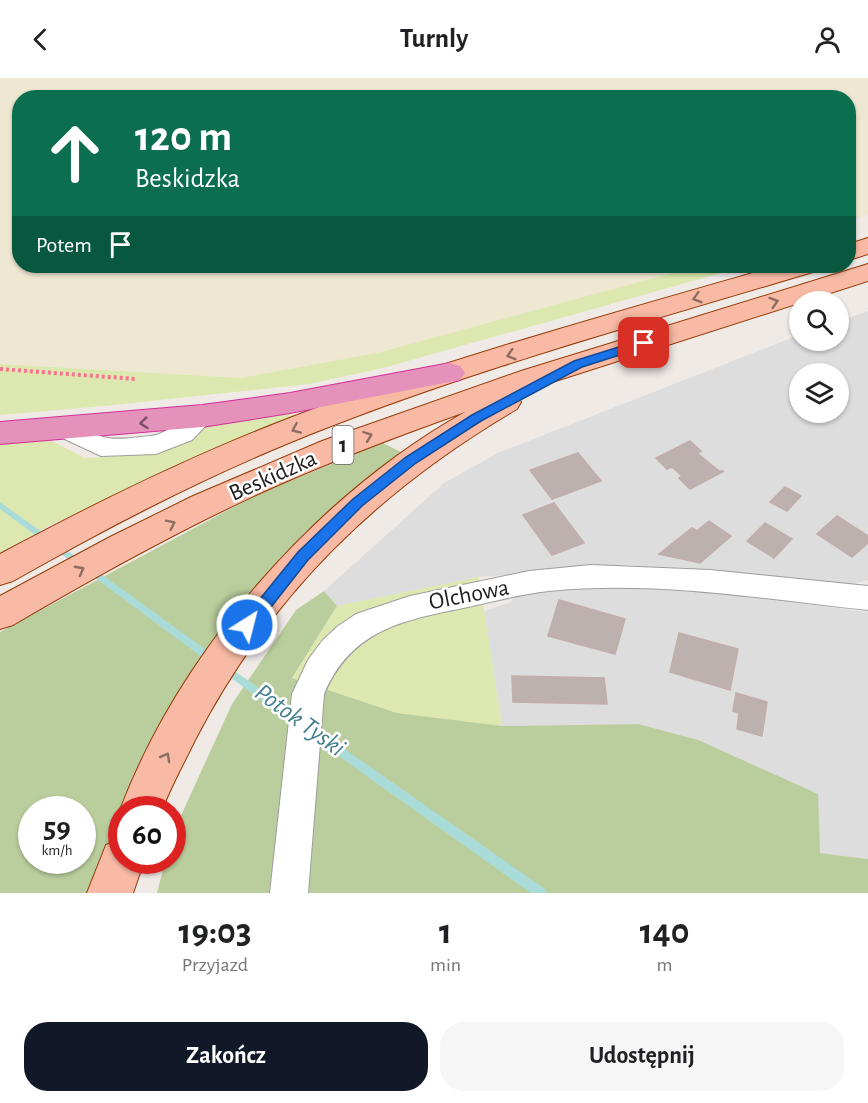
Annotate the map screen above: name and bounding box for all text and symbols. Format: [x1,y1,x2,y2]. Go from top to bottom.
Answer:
icon: back [24,23,57,56]
icon: person [811,23,844,56]
text: Turnly [400,25,468,52]
icon: ahead [36,114,114,192]
text: 120 m [135,116,232,158]
text: Beskidzka [135,165,240,192]
icon: arrive [104,228,137,261]
text: Potem [36,234,92,256]
one-way arrow [692,291,703,303]
map controls [789,291,849,423]
button: search [789,291,849,351]
one-way arrow [768,297,779,309]
pin [618,317,669,368]
icon: arrive [627,326,660,359]
one-way arrow [506,348,517,360]
button: layers [789,363,849,423]
one-way arrow [140,416,149,429]
one-way arrow [291,421,302,433]
road number: 1 [332,426,354,464]
one-way arrow [362,431,373,444]
street label: Beskidzka [226,446,320,506]
one-way arrow [164,519,175,531]
one-way arrow [74,565,85,577]
street label: Olchowa [427,575,511,615]
position arrow [215,593,279,657]
water label: Potok Tyski [250,679,350,761]
one-way arrow [159,753,170,764]
speed limit sign: 60 [108,796,186,874]
text: 59 [43,813,71,843]
text: km/h [42,843,72,858]
text: 19:03 [179,914,251,950]
text: 1 [439,914,452,950]
text: 140 [640,914,689,950]
text: Przyjazd [182,955,248,975]
text: min [430,955,461,975]
text: m [657,955,673,975]
button: Zakończ [24,1022,428,1091]
button: Udostępnij [440,1022,844,1091]

